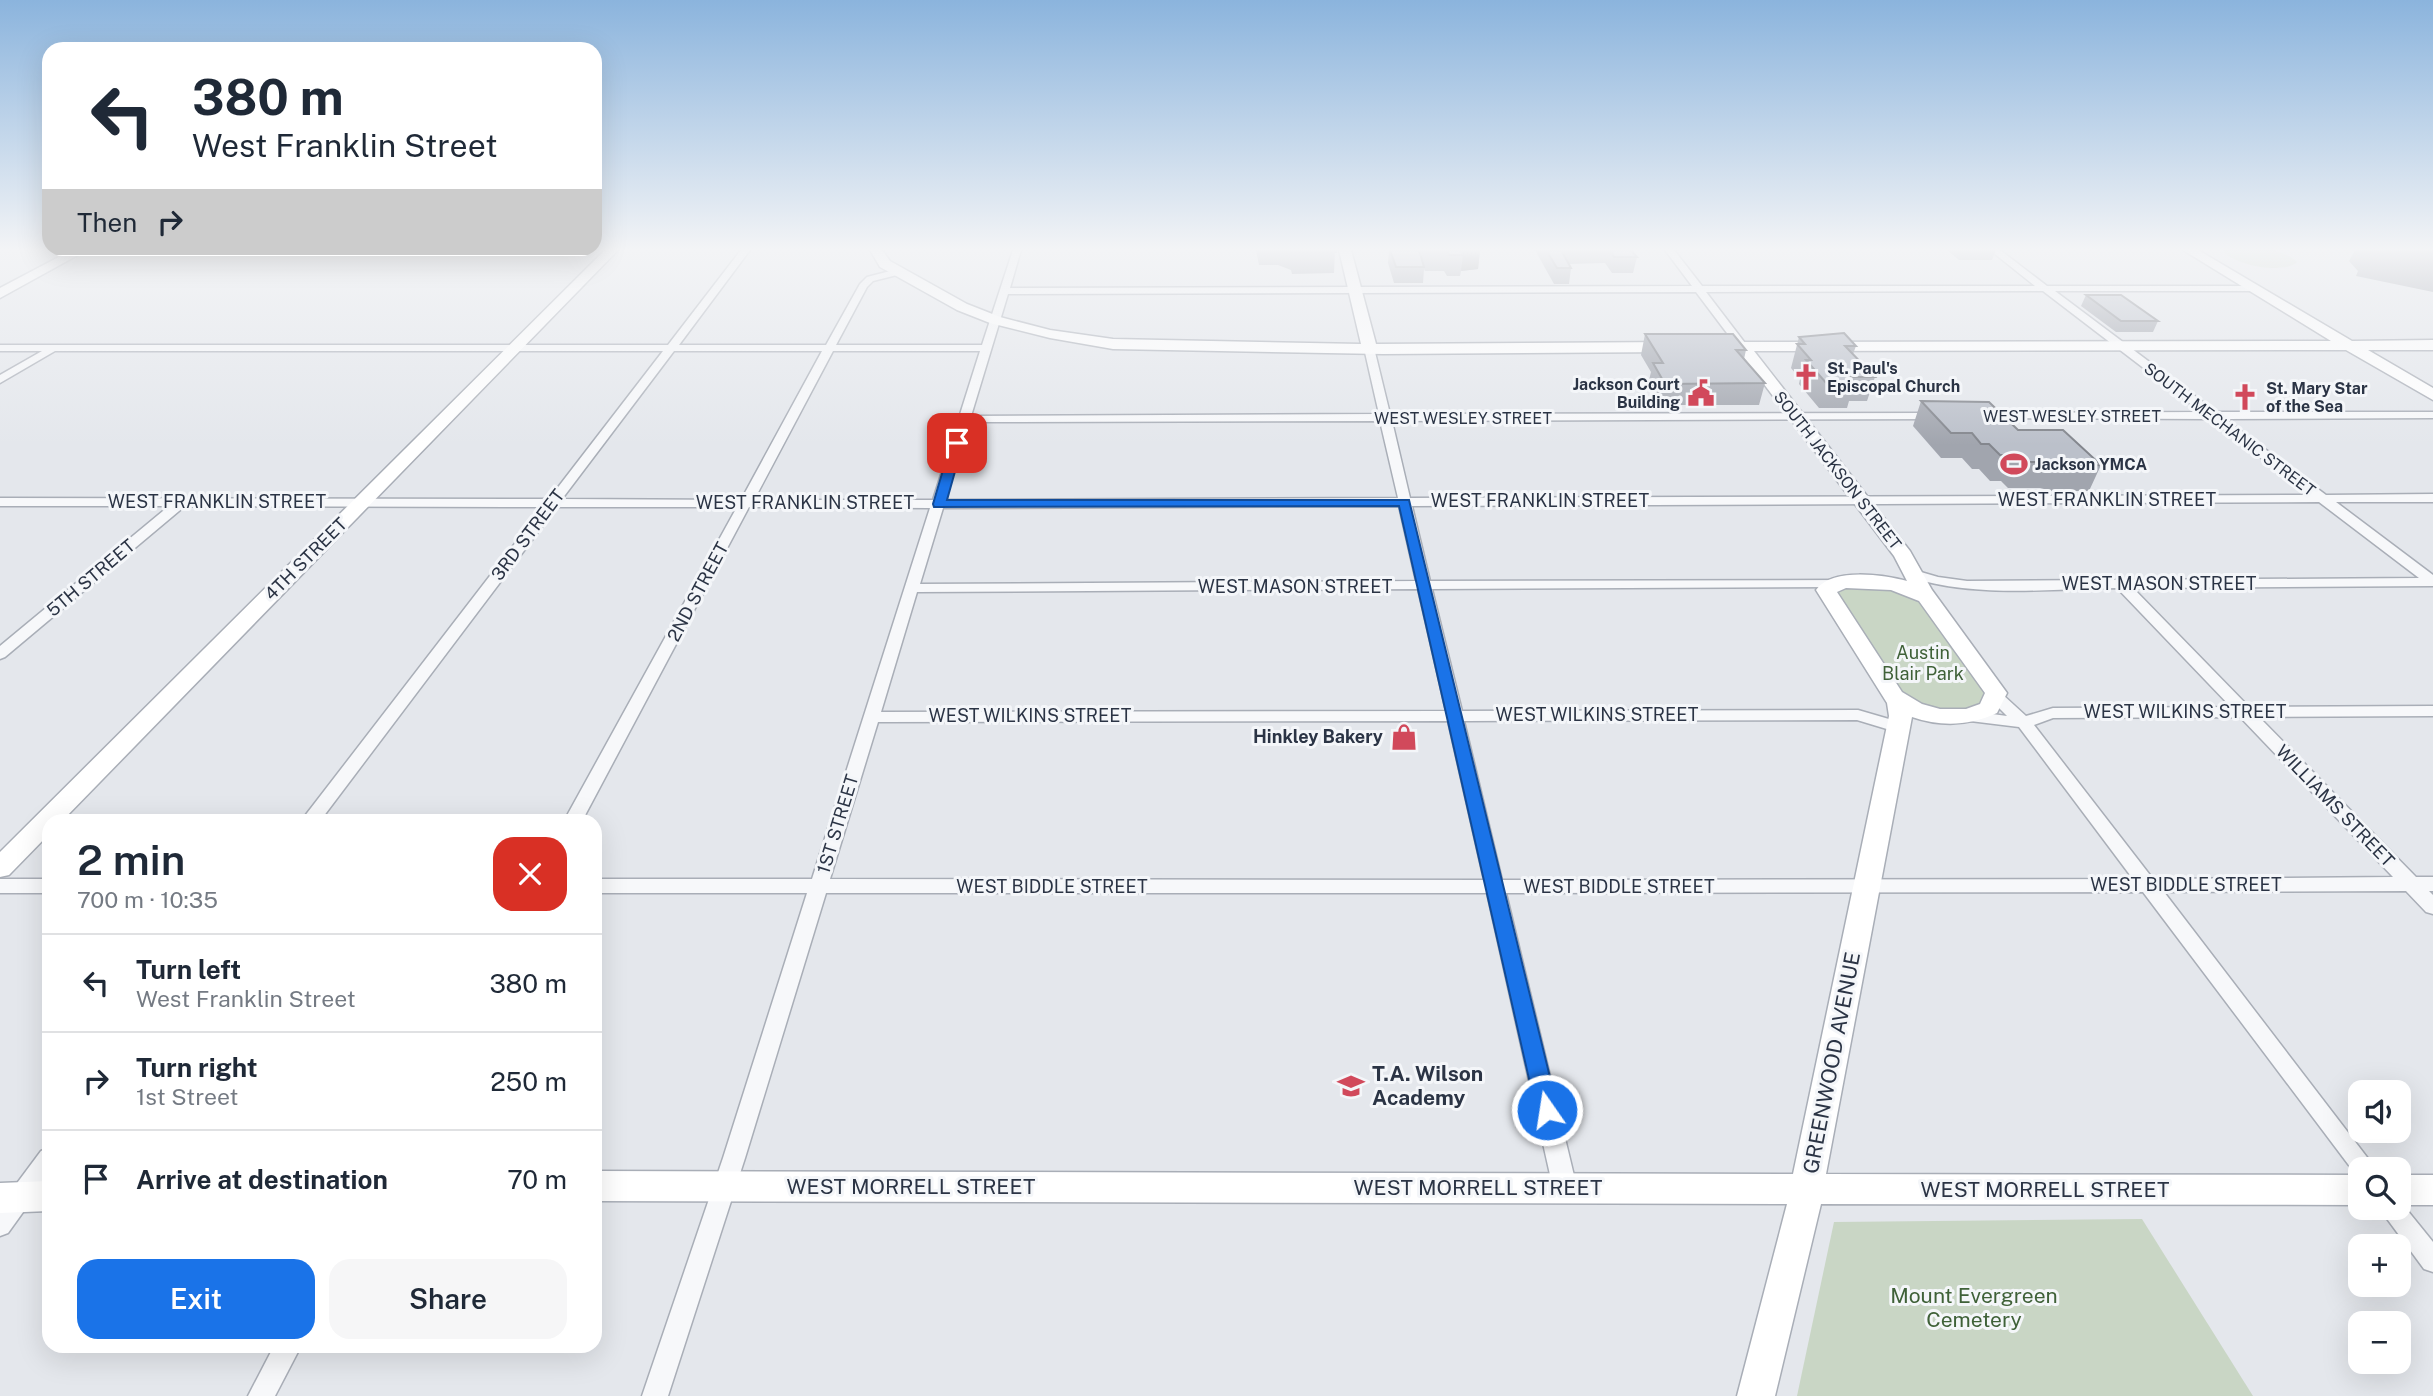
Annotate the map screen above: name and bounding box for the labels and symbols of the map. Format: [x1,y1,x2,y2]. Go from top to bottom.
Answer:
place label: St. Paul's Episcopal Church [1827,359,1960,396]
street label: SOUTH MECHANIC STREET [2140,359,2319,500]
church icon: St. Paul's Episcopal Church [1791,362,1821,392]
place label: Jackson Court Building [1573,375,1680,412]
public building icon: Jackson Court Building [1686,378,1716,408]
place label: St. Mary Star of the Sea [2266,379,2368,416]
church icon: St. Mary Star of the Sea [2230,382,2260,412]
street label: SOUTH JACKSON STREET [1770,387,1906,554]
street label: WEST WESLEY STREET [1983,407,2162,426]
street label: WEST WESLEY STREET [1374,409,1553,428]
pin [927,413,987,473]
sports icon: Jackson YMCA [1999,449,2029,479]
place label: Jackson YMCA [2035,455,2147,474]
street label: 3RD STREET [487,485,569,584]
street label: WEST FRANKLIN STREET [1998,489,2216,510]
street label: WEST FRANKLIN STREET [1431,490,1649,511]
street label: WEST FRANKLIN STREET [108,491,326,512]
street label: WEST FRANKLIN STREET [696,492,914,513]
street label: 4TH STREET [260,513,351,604]
street label: 5TH STREET [42,535,139,621]
street label: 2ND STREET [663,538,733,645]
street label: WEST MASON STREET [2062,573,2257,594]
street label: WEST MASON STREET [1198,576,1393,597]
park label: Austin Blair Park [1882,642,1964,684]
street label: WEST WILKINS STREET [2084,701,2287,722]
street label: WEST WILKINS STREET [1496,704,1699,725]
street label: WEST WILKINS STREET [929,705,1132,726]
shop icon: Hinkley Bakery [1389,722,1419,752]
place label: Hinkley Bakery [1253,726,1383,747]
street label: WILLIAMS STREET [2272,740,2399,871]
street label: 1ST STREET [813,772,863,876]
street label: WEST BIDDLE STREET [2090,874,2282,895]
street label: WEST BIDDLE STREET [956,876,1148,897]
street label: WEST BIDDLE STREET [1523,876,1715,897]
street label: GREENWOOD AVENUE [1798,950,1865,1176]
place label: T.A. Wilson Academy [1372,1061,1483,1110]
school or university icon: T.A. Wilson Academy [1336,1071,1366,1101]
position arrow [1510,1073,1584,1147]
street label: WEST MORRELL STREET [787,1174,1035,1199]
street label: WEST MORRELL STREET [1354,1175,1602,1200]
street label: WEST MORRELL STREET [1921,1177,2169,1202]
park label: Mount Evergreen Cemetery [1890,1283,2058,1332]

